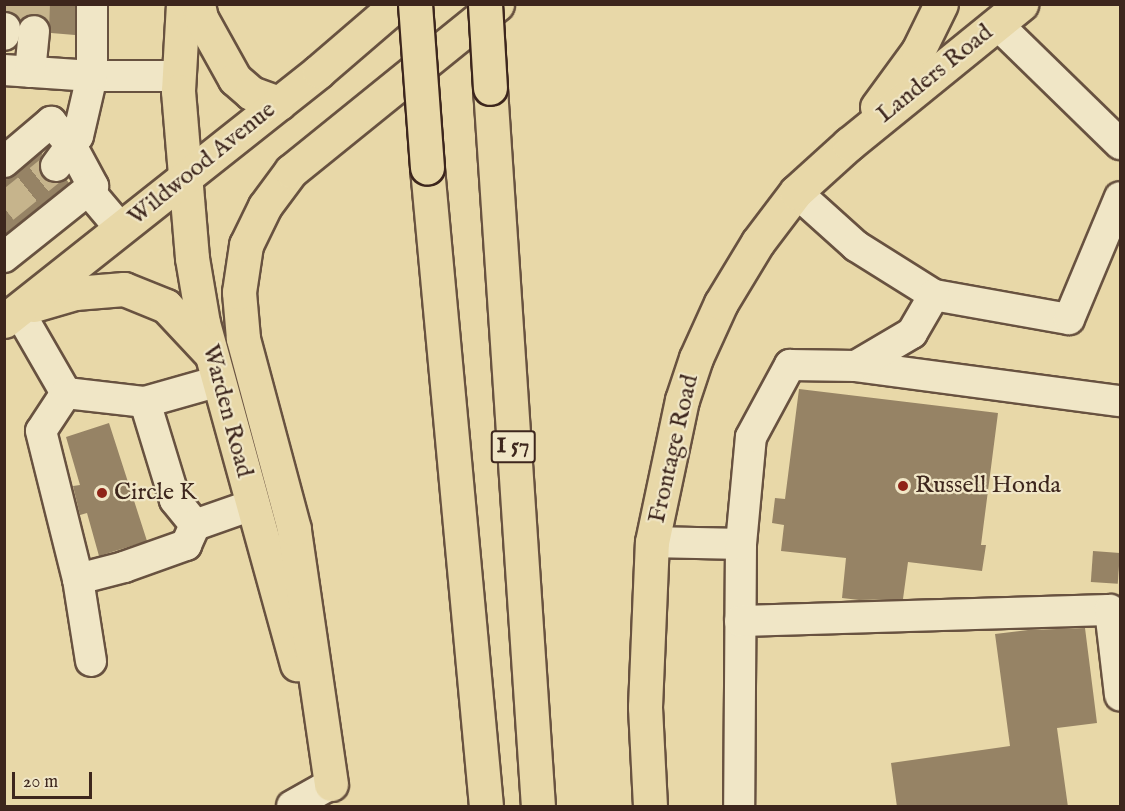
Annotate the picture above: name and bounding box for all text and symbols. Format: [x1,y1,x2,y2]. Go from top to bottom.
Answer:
street label: Landers Road [871,19,999,129]
street label: Wildwood Avenue [123,96,281,232]
street label: Warden Road [195,341,259,481]
street label: Frontage Road [643,372,705,526]
road number: I 57 [490,428,536,466]
place label: Russell Honda [915,472,1061,500]
place label: Circle K [114,479,197,507]
marker: Russell Honda [896,479,910,493]
marker: Circle K [95,486,109,500]
scale bar [15,760,94,798]
text: 20 m [23,771,58,794]

